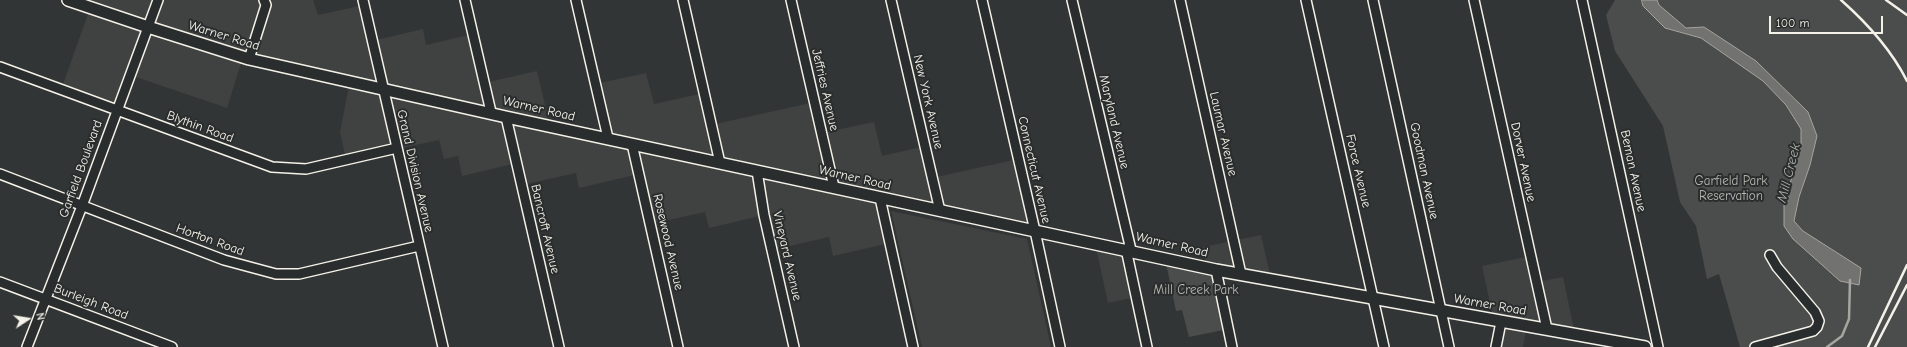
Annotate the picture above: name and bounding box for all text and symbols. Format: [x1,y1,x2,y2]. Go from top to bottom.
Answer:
scale bar [1771,8,1885,34]
text: 100 m [1776,16,1809,30]
street label: Warner Road [187,18,261,54]
street label: Jeffries Avenue [808,47,842,133]
street label: New York Avenue [910,53,946,151]
street label: Maryland Avenue [1096,73,1132,171]
street label: Laumar Avenue [1206,90,1240,178]
street label: Warner Road [501,93,577,125]
street label: Blythin Road [164,108,236,146]
street label: Grand Division Avenue [393,108,437,234]
street label: Connecticut Avenue [1014,115,1054,225]
street label: Garfield Boulevard [56,118,106,220]
street label: Goodman Avenue [1406,121,1442,221]
street label: Dorver Avenue [1507,121,1539,203]
street label: Beman Avenue [1617,129,1649,213]
street label: Force Avenue [1342,133,1374,209]
water label: Mill Creek [1774,142,1804,204]
street label: Warner Road [817,162,893,194]
park label: Garfield Park Reservation [1694,173,1768,204]
street label: Bancroft Avenue [527,183,563,275]
street label: Rosewood Avenue [649,192,687,292]
street label: Vineyard Avenue [769,210,805,302]
street label: Horton Road [174,220,246,260]
street label: Warner Road [1134,229,1210,261]
street label: Burleigh Road [52,281,130,323]
park label: Mill Creek Park [1153,282,1239,298]
street label: Warner Road [1452,291,1528,319]
north arrow [8,299,48,339]
text: N [33,312,47,321]

